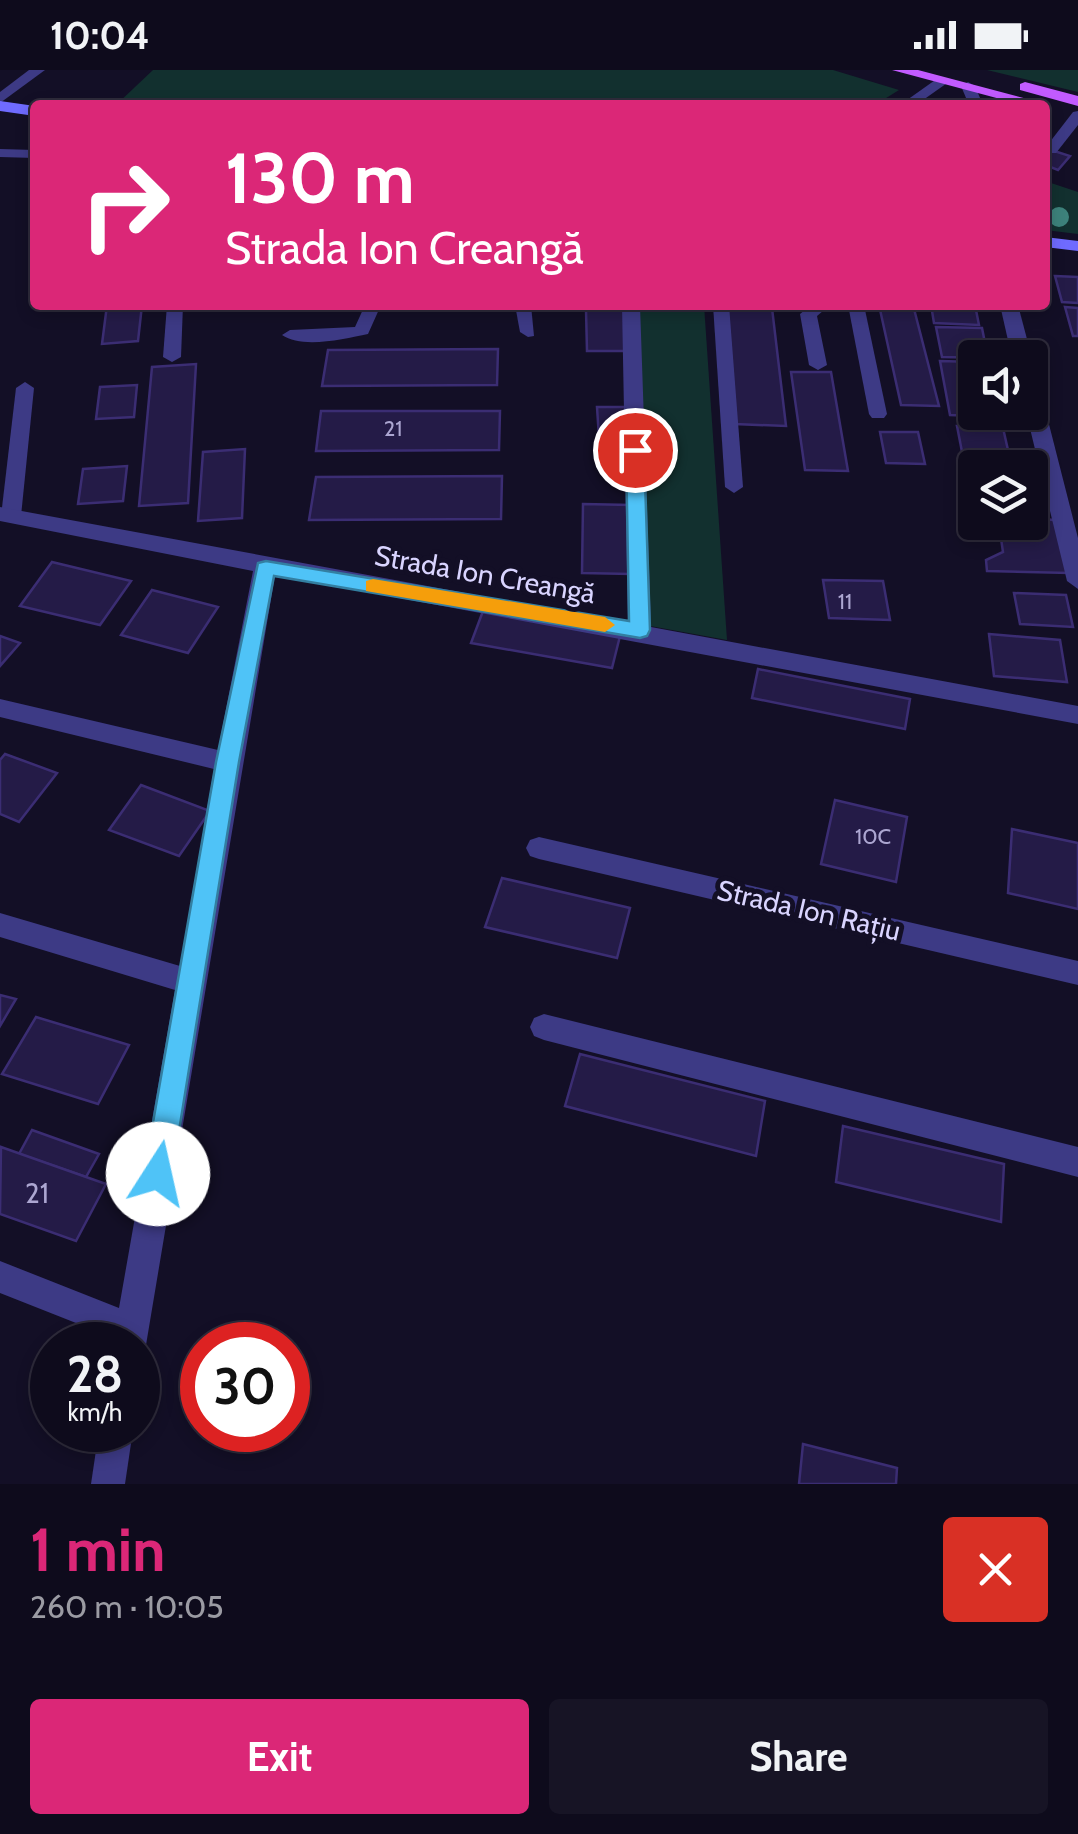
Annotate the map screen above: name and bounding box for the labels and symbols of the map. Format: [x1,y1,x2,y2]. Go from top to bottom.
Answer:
pin [593,408,678,493]
house number: 21 [384,415,402,442]
street label: Strada Ion Creangă [372,538,598,610]
house number: 11 [838,588,852,615]
house number: 10C [855,823,891,850]
street label: Strada Ion Rațiu [714,872,904,949]
position arrow [106,1122,210,1226]
house number: 21 [25,1176,49,1210]
speed limit sign: 30 [180,1322,310,1452]

